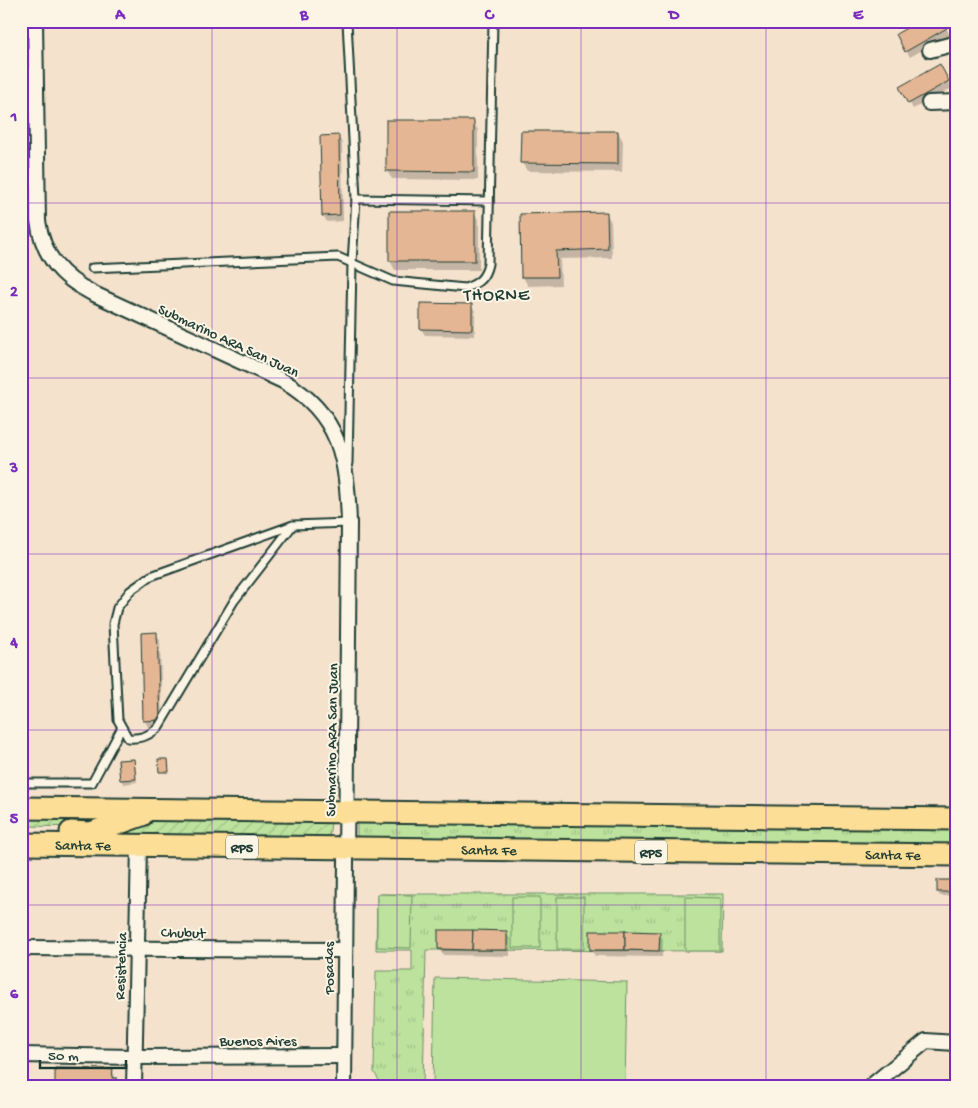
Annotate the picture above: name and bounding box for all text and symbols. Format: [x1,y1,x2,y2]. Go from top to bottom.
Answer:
text: A [114,7,126,26]
text: B [299,7,309,26]
text: C [484,7,495,26]
text: D [667,7,680,26]
text: E [853,7,864,26]
text: 1 [10,109,17,128]
text: 2 [10,284,18,303]
district label: THORNE [463,286,530,307]
street label: Submarino ARA San Juan [155,301,301,382]
text: 3 [9,460,18,479]
text: 4 [9,635,18,654]
street label: Submarino ARA San Juan [323,663,343,817]
text: 5 [10,811,19,830]
road number: RP5 [226,836,258,859]
street label: Santa Fe [55,837,111,856]
road number: RP5 [635,840,667,864]
street label: Santa Fe [461,842,517,861]
street label: Santa Fe [865,847,921,866]
street label: Chubut [161,925,207,943]
street label: Resistencia [112,931,132,1000]
street label: Posadas [321,941,339,995]
text: 6 [10,986,19,1005]
street label: Buenos Aires [218,1033,297,1051]
scale bar [40,1038,126,1070]
text: 50 m [48,1048,79,1066]

